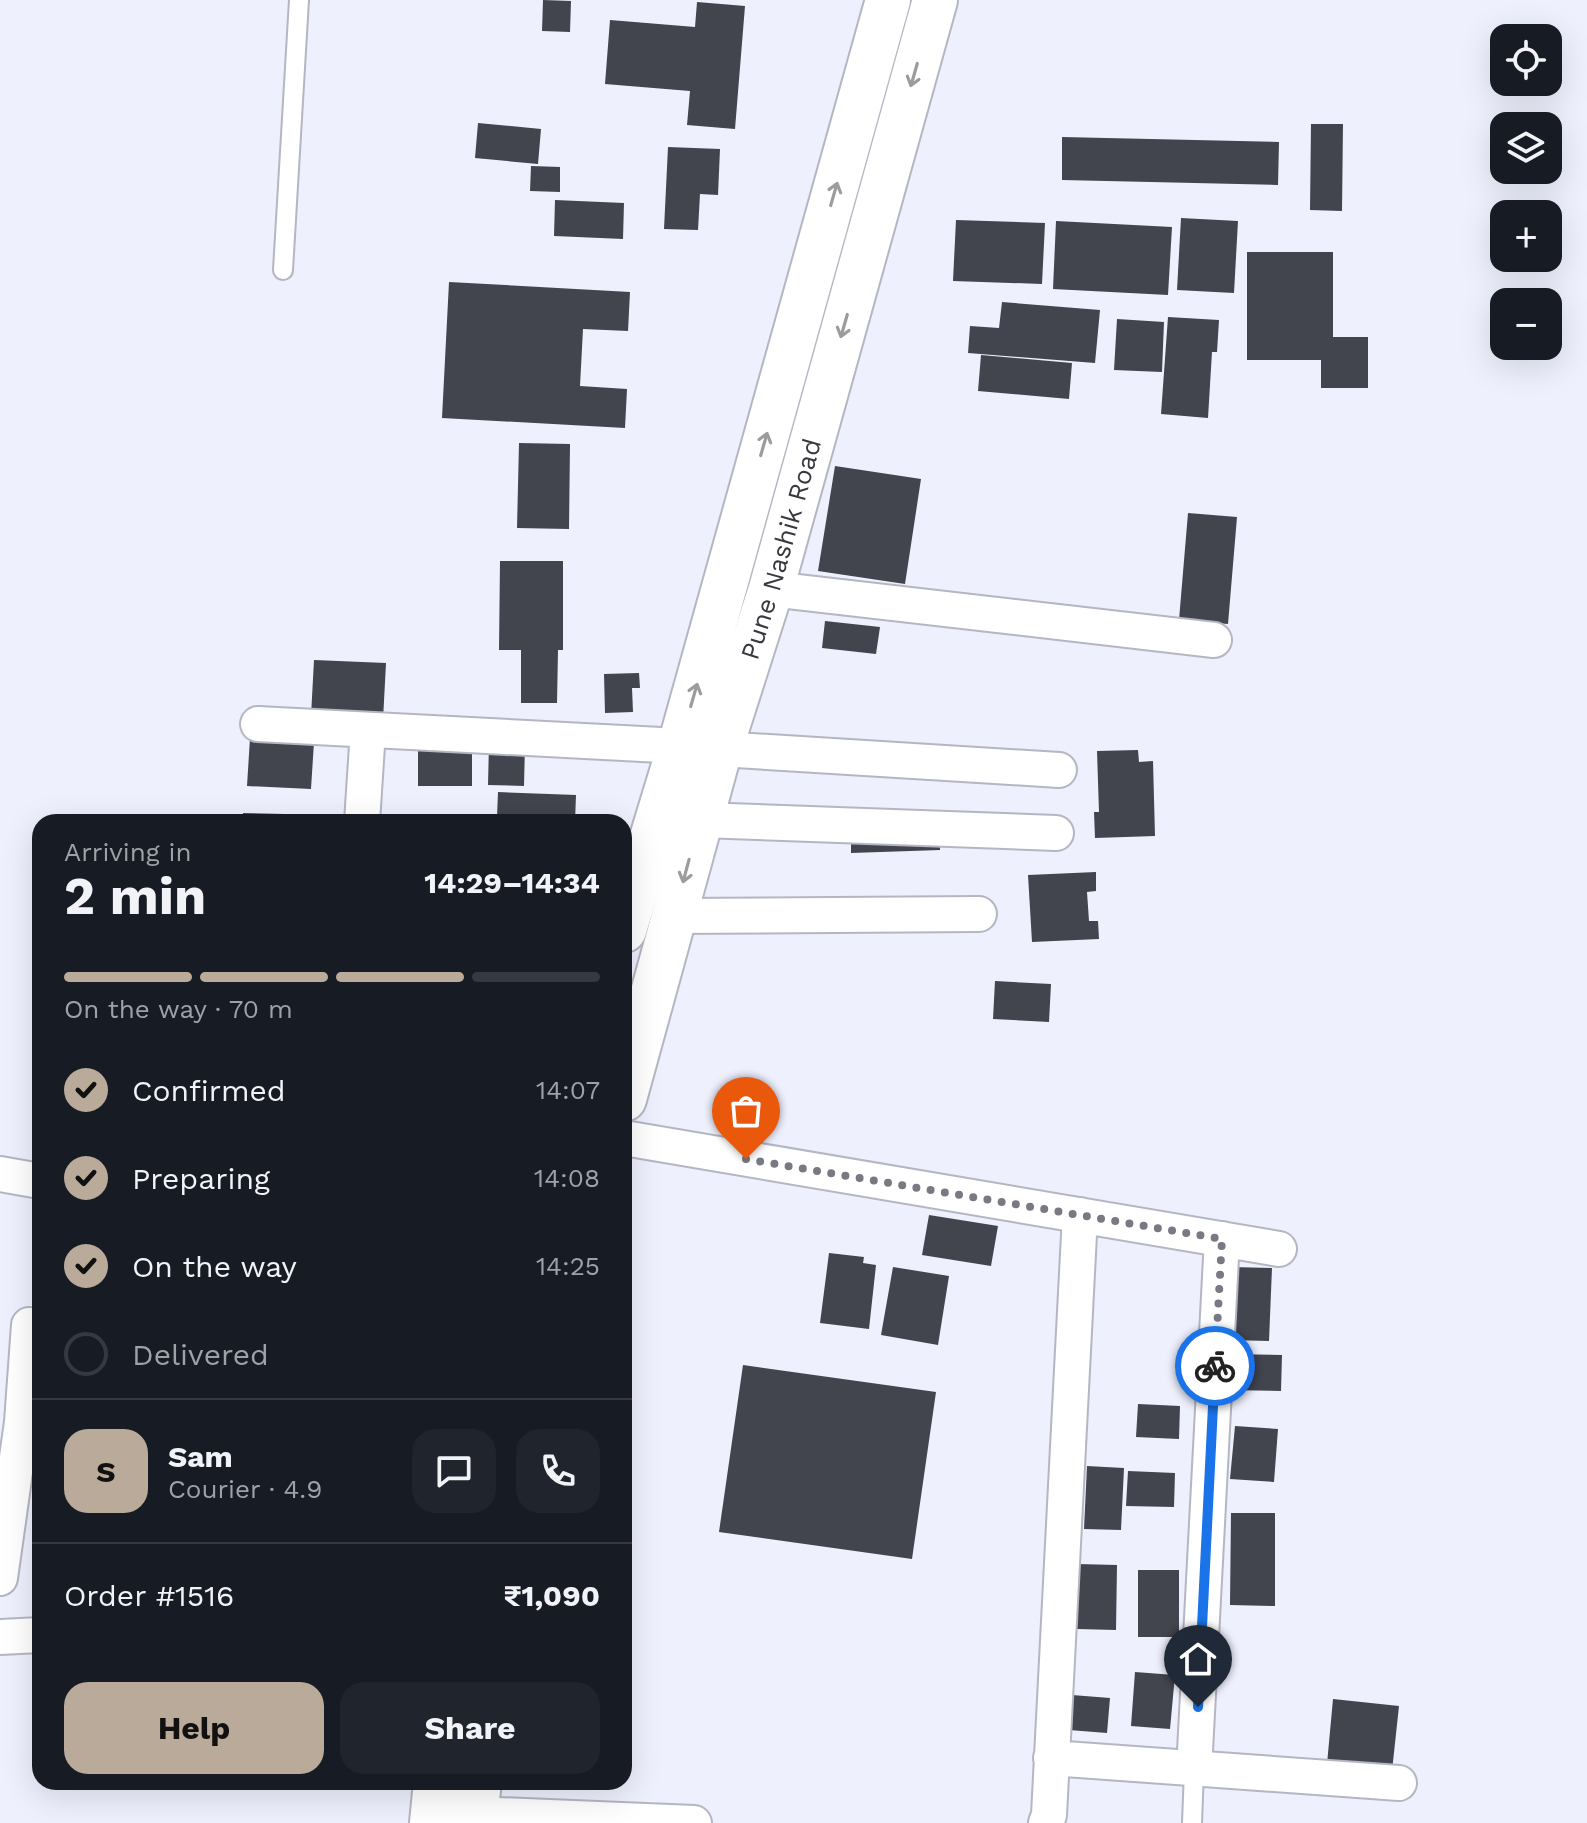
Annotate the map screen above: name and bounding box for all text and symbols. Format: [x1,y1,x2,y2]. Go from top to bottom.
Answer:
map controls [1490,24,1562,360]
button: locate [1490,24,1562,96]
one-way arrow [906,62,921,88]
button: layers [1490,112,1562,184]
one-way arrow [827,181,842,207]
button: + [1490,200,1562,272]
button: − [1490,288,1562,360]
one-way arrow [836,312,851,338]
one-way arrow [757,432,772,458]
street label: Pune Nashik Road [734,435,827,663]
one-way arrow [687,682,702,708]
text: Arriving in [64,837,192,867]
one-way arrow [678,858,693,884]
text: 14:29–14:34 [424,865,600,900]
text: 2 min [64,866,206,927]
text: On the way · 70 m [64,994,293,1024]
icon: check [64,1068,108,1112]
text: Confirmed [132,1073,286,1108]
text: 14:07 [536,1075,600,1105]
pin [712,1077,780,1159]
icon: bag [724,1089,768,1133]
icon: check [64,1156,108,1200]
text: Preparing [132,1161,270,1196]
text: 14:08 [534,1163,600,1193]
icon: check [64,1244,108,1288]
text: On the way [132,1249,297,1284]
text: 14:25 [536,1251,600,1281]
courier [1175,1326,1255,1406]
text: Delivered [132,1337,269,1372]
icon: bike [1193,1344,1237,1388]
button: chat [412,1429,496,1513]
button: phone [516,1429,600,1513]
text: Sam [168,1439,233,1474]
text: S [96,1454,116,1489]
text: Courier · 4.9 [168,1474,322,1504]
text: Order #1516 [64,1578,234,1613]
text: ₹1,090 [504,1578,600,1613]
pin [1164,1625,1232,1707]
icon: home [1176,1637,1220,1681]
button: Help [64,1682,324,1774]
button: Share [340,1682,600,1774]

